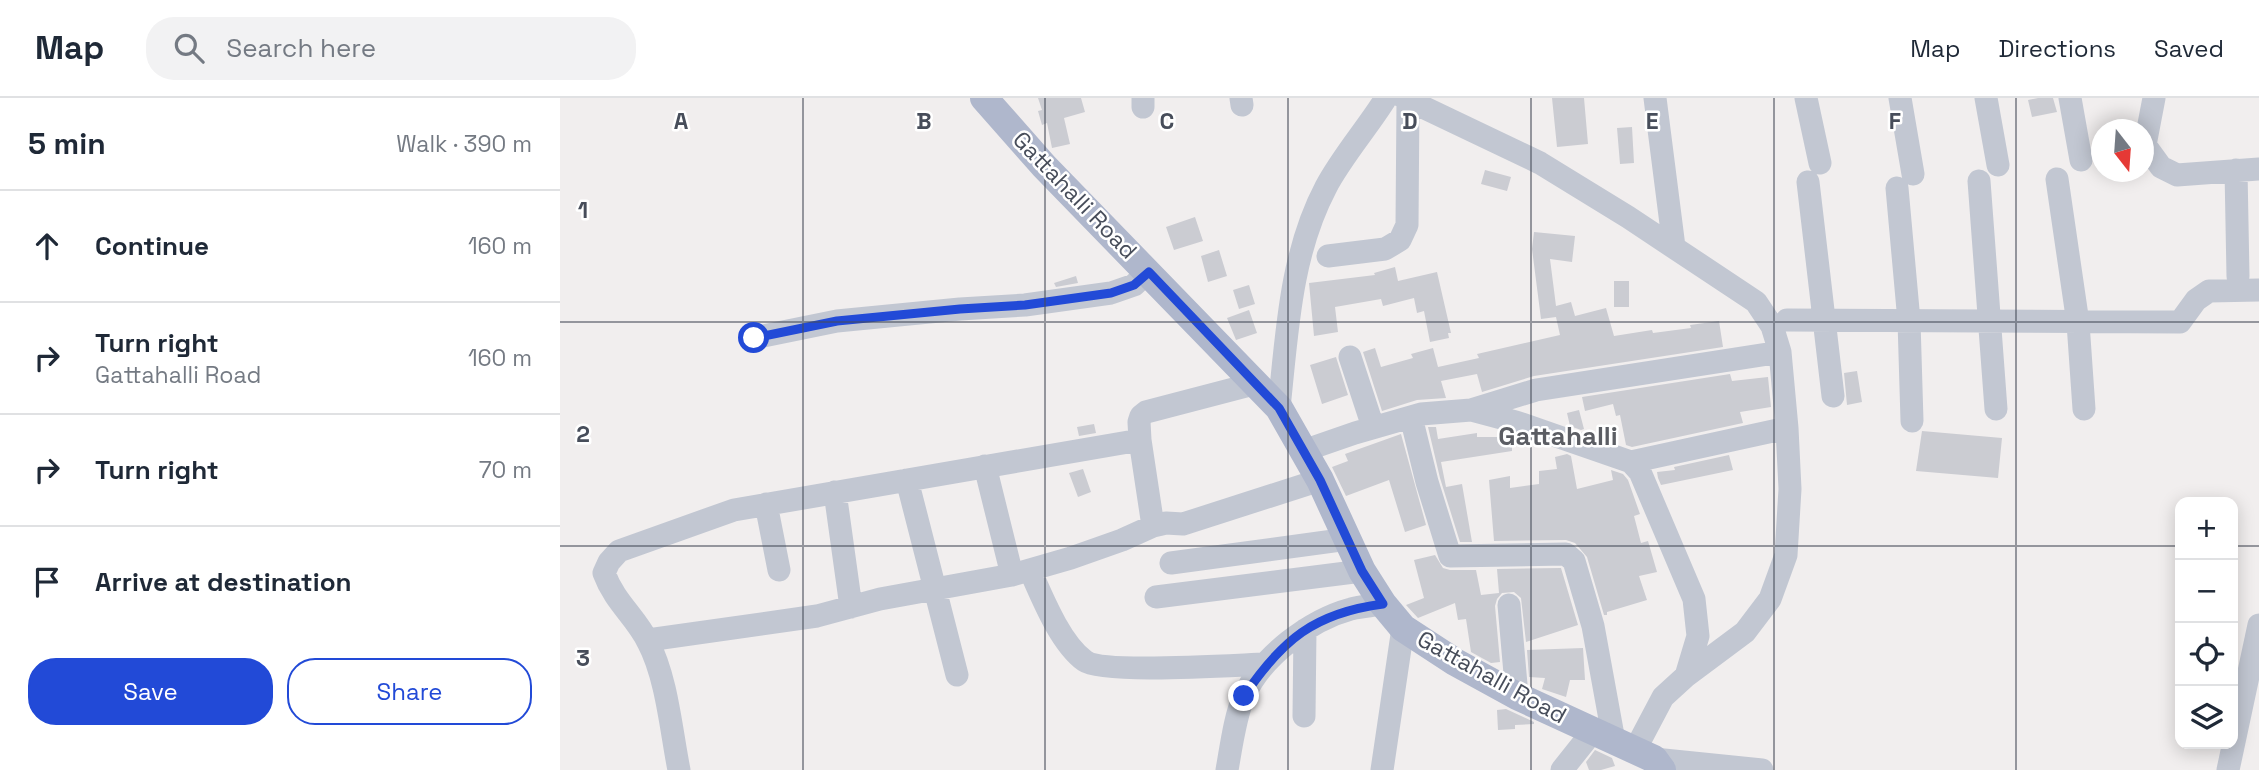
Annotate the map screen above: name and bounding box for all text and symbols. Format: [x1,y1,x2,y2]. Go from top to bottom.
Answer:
search box [146,17,636,80]
text: Map [35,27,104,69]
icon: search [170,29,208,67]
text: Search here [226,31,376,65]
text: Map [1910,33,1960,64]
text: Directions [1998,33,2116,64]
text: Saved [2154,33,2224,64]
text: A [674,106,689,136]
text: B [916,106,932,136]
text: C [1160,106,1174,136]
text: D [1402,106,1418,136]
text: E [1646,106,1658,136]
text: F [1889,106,1901,136]
north arrow [2091,119,2154,182]
text: 5 min [28,124,106,163]
street label: Gattahalli Road [1006,125,1144,265]
text: Walk · 390 m [396,129,532,159]
text: 1 [578,195,588,225]
icon: ahead [28,227,66,265]
text: Continue [95,229,209,263]
text: 160 m [468,231,532,261]
route start [738,322,769,353]
text: Turn right [95,326,219,360]
icon: right [28,339,66,377]
text: 160 m [468,343,532,373]
text: Gattahalli Road [95,360,261,390]
text: 2 [576,419,590,449]
district label: Gattahalli [1498,419,1618,453]
icon: right [28,451,66,489]
text: Turn right [95,453,219,487]
text: 70 m [479,455,532,485]
map controls [2175,497,2238,749]
button: + [2175,497,2238,560]
button: − [2175,560,2238,623]
icon: arrive [28,563,66,601]
text: Arrive at destination [95,565,352,599]
button: locate [2175,623,2238,686]
street label: Gattahalli Road [1412,624,1572,730]
text: 3 [576,643,590,673]
button: Save [28,658,273,725]
button: Share [287,658,532,725]
route end [1228,680,1259,711]
button: layers [2175,686,2238,749]

